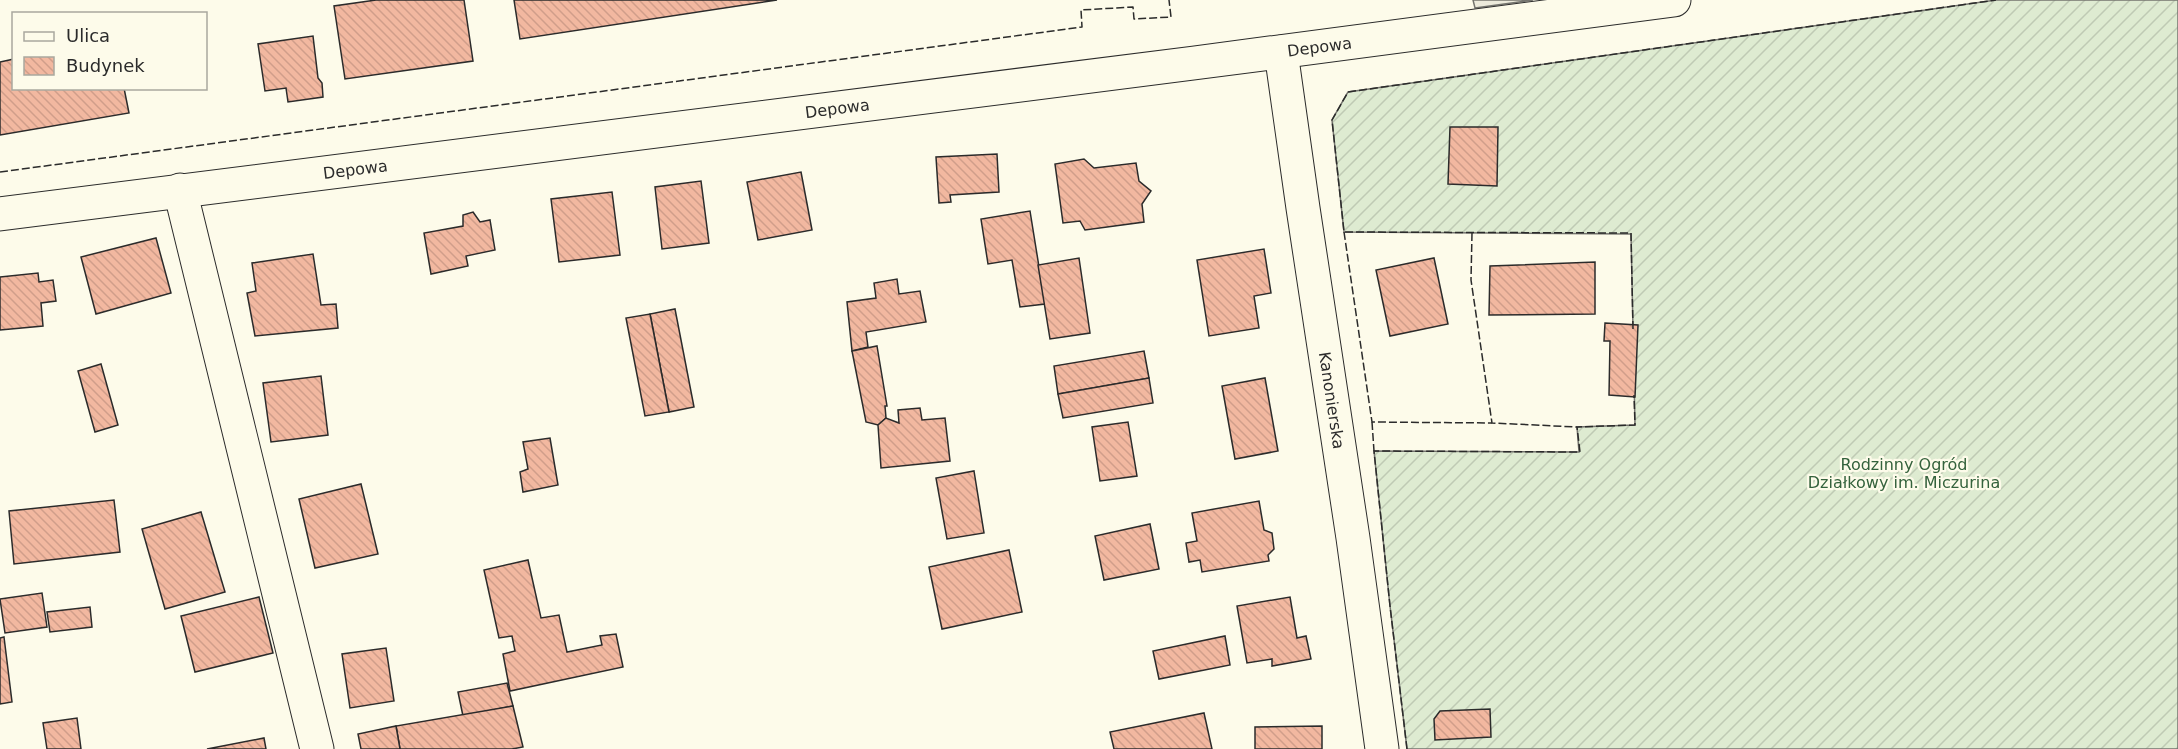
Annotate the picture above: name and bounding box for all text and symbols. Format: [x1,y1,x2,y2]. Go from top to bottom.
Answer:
legend [12,12,207,90]
text: Ulica [66,25,110,46]
street label: Depowa [1286,33,1353,61]
text: Budynek [66,55,145,76]
street label: Depowa [804,95,871,122]
street label: Depowa [322,156,389,183]
street label: Kanonierska [1315,350,1348,450]
park label: Rodzinny Ogród Działkowy im. Miczurina [1808,455,2000,492]

